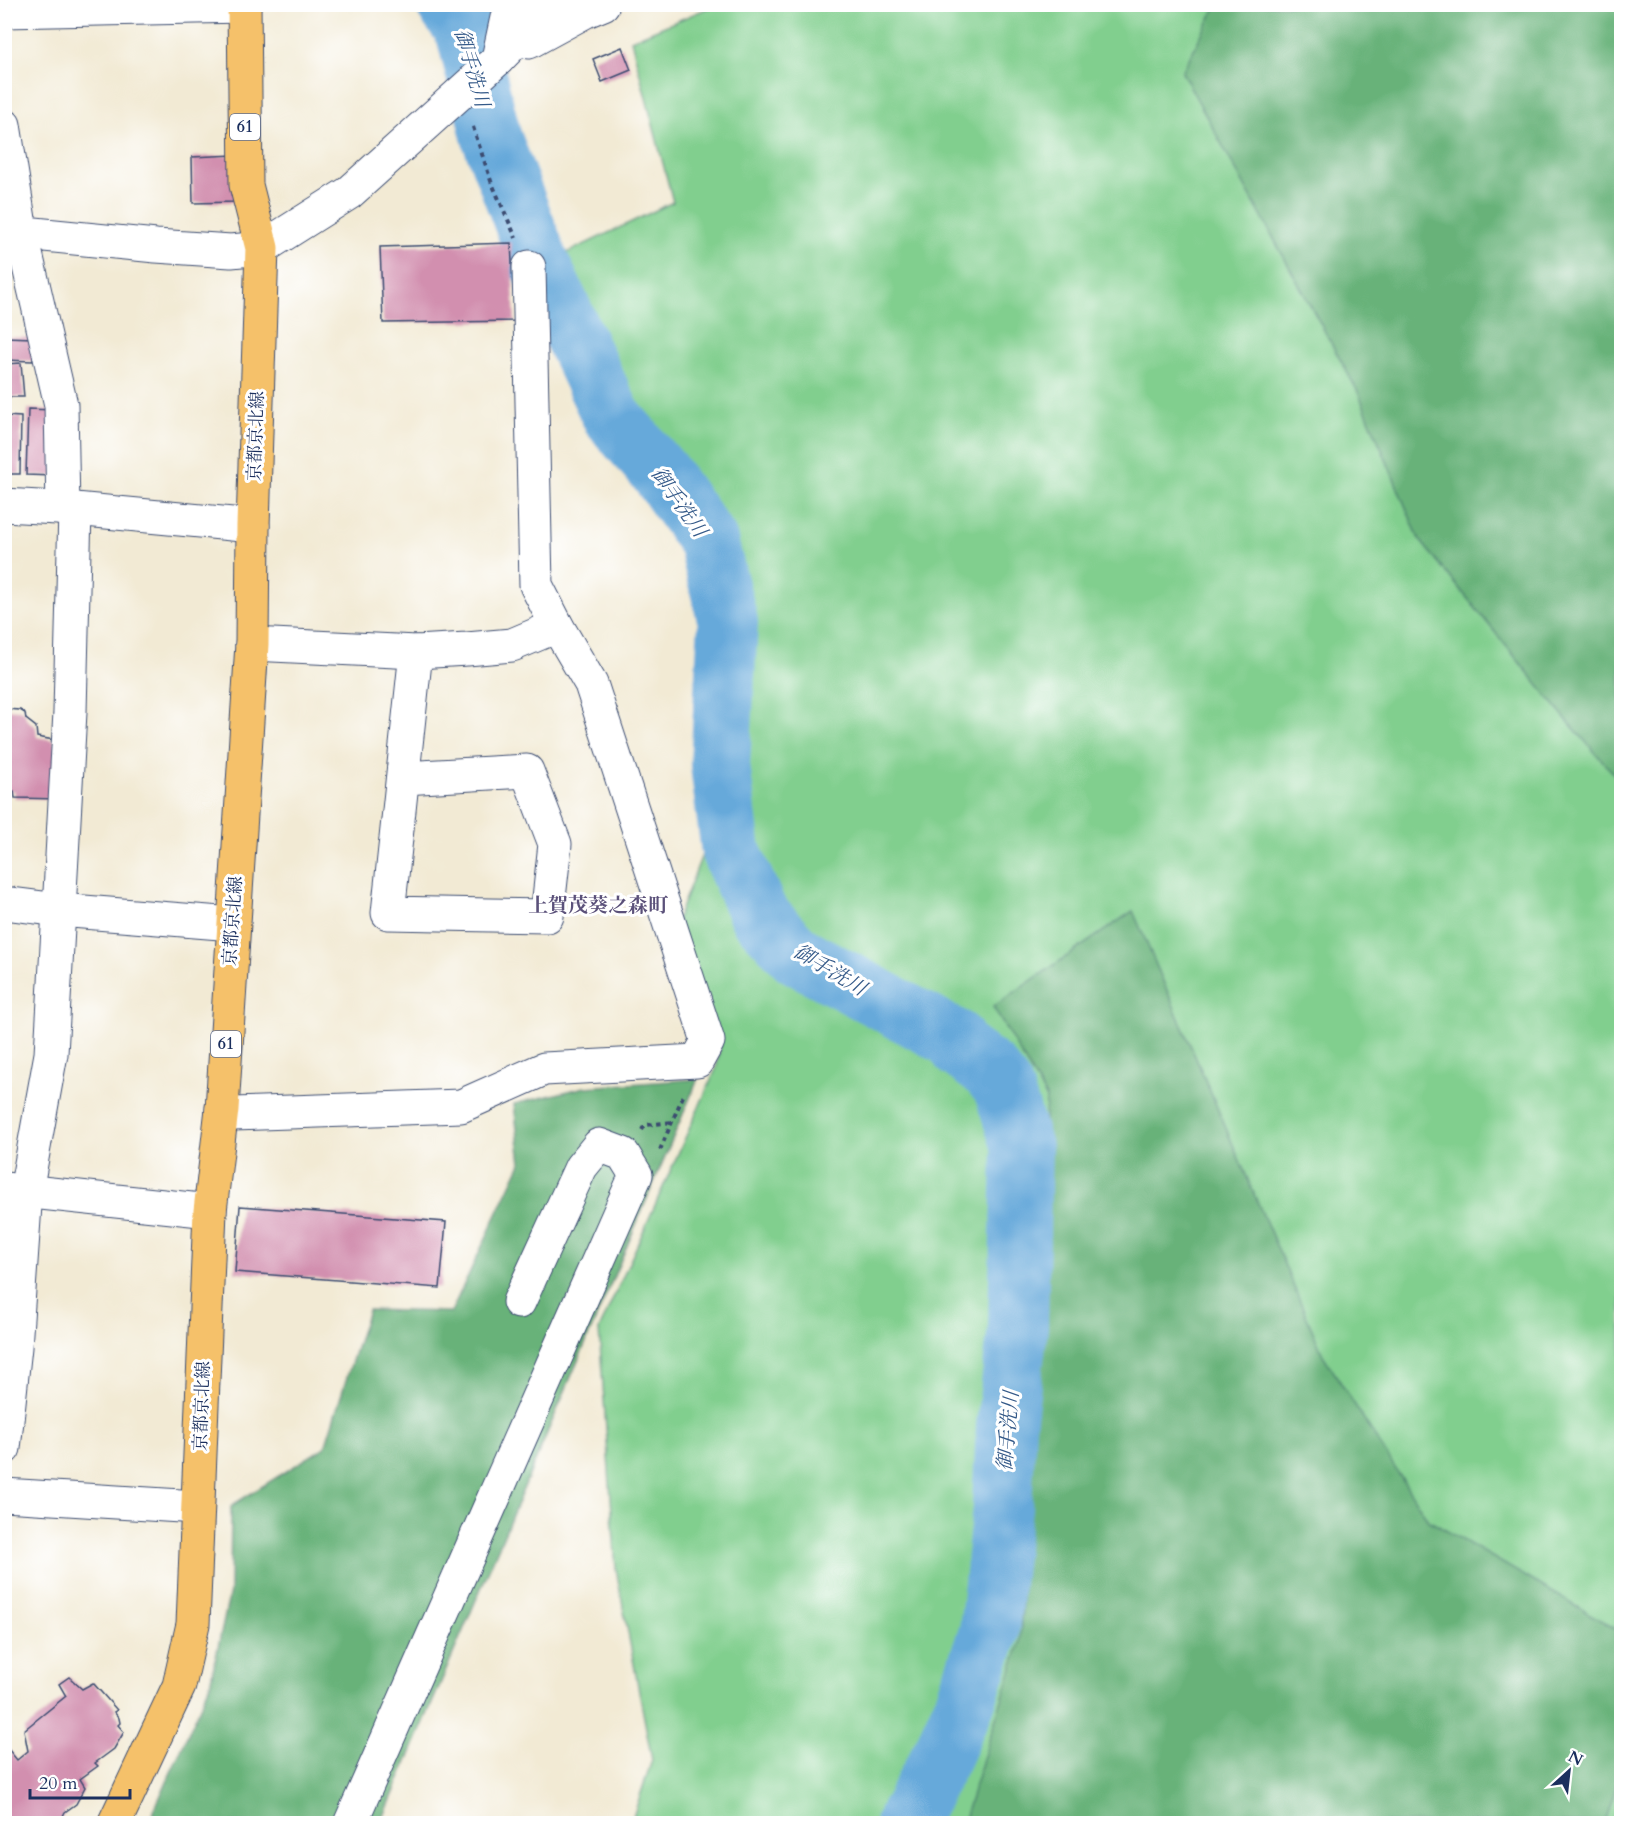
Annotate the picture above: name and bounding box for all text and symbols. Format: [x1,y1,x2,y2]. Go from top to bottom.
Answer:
water label: 御手洗川 [448,26,497,112]
road number: 61 [230,114,260,140]
street label: 京都京北線 [242,391,270,481]
water label: 御手洗川 [645,461,714,544]
street label: 京都京北線 [217,875,249,967]
district label: 上賀茂葵之森町 [528,892,669,919]
water label: 御手洗川 [789,938,873,1003]
road number: 61 [211,1031,241,1057]
street label: 京都京北線 [188,1361,216,1451]
water label: 御手洗川 [991,1388,1025,1472]
north arrow [1539,1741,1599,1801]
text: N [1564,1746,1587,1772]
scale bar [30,1762,130,1800]
text: 20 m [39,1771,78,1796]

